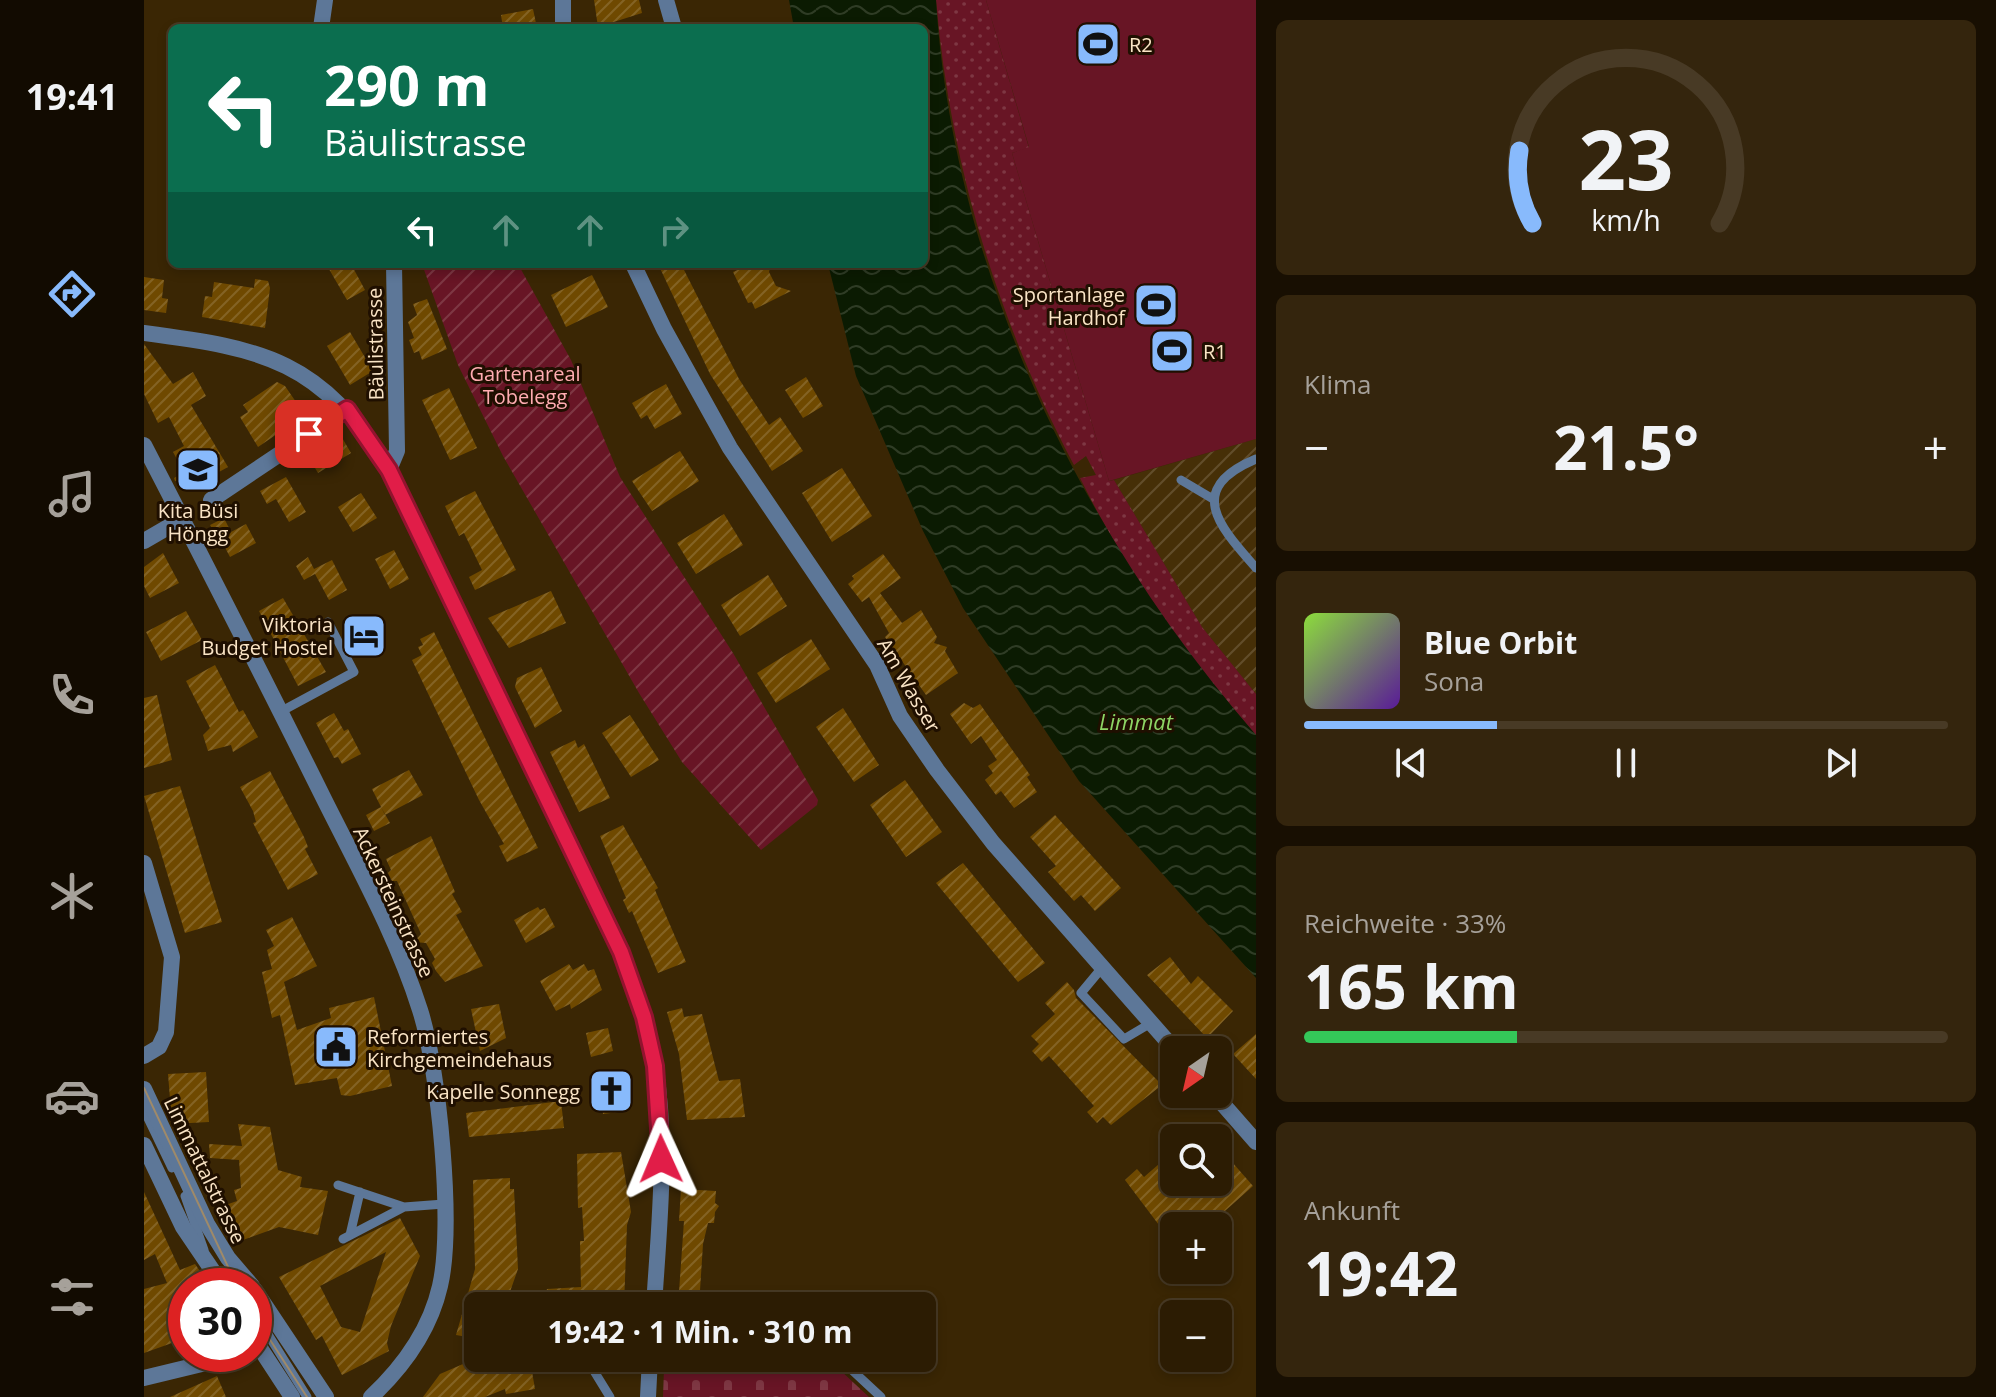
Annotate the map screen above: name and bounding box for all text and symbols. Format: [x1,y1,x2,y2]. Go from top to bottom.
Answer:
sports icon: R2 [1074,20,1122,68]
place label: R2 [1129,31,1153,58]
text: 290 m [324,46,490,122]
icon: left [192,56,296,160]
text: 19:41 [26,72,118,121]
text: 23 [1578,100,1674,213]
text: Bäulistrasse [324,118,527,167]
text: km/h [1591,200,1661,239]
icon: left [400,208,444,252]
icon: ahead [484,208,528,252]
icon: ahead [568,208,612,252]
icon: right [652,208,696,252]
icon: directions [44,266,100,322]
place label: Sportanlage Hardhof [1013,281,1126,331]
sports icon: Sportanlage Hardhof [1132,281,1180,329]
street label: Bäulistrasse [361,287,389,401]
sports icon: R1 [1148,327,1196,375]
place label: R1 [1203,338,1227,365]
park label: Gartenareal Tobelegg [469,360,581,410]
text: Klima [1304,366,1372,402]
pin [275,400,343,468]
text: 21.5° [1553,406,1699,488]
icon: arrive [287,412,331,456]
text: − [1304,417,1329,477]
text: + [1923,417,1948,477]
school or university icon: Kita Büsi Höngg [174,446,222,494]
icon: music [44,466,100,522]
place label: Kita Büsi Höngg [158,497,238,547]
place label: Viktoria Budget Hostel [201,611,333,661]
hotel icon: Viktoria Budget Hostel [340,612,388,660]
text: Blue Orbit [1424,622,1577,663]
street label: Am Wasser [871,633,947,737]
text: Sona [1424,663,1484,699]
icon: phone [44,667,100,723]
water label: Limmat [1099,706,1174,736]
icon: previous [1389,741,1433,785]
icon: pause [1604,741,1648,785]
icon: next [1819,741,1863,785]
street label: Ackersteinstrasse [347,822,441,982]
icon: climate [44,868,100,924]
text: Reichweite · 33% [1304,905,1506,941]
text: 165 km [1304,945,1519,1027]
public building icon: Reformiertes Kirchgemeindehaus [312,1023,360,1071]
place label: Reformiertes Kirchgemeindehaus [367,1023,552,1073]
north arrow [1160,1036,1232,1108]
map controls [1160,1036,1232,1372]
church icon: Kapelle Sonnegg [587,1067,635,1115]
icon: car [44,1068,100,1124]
place label: Kapelle Sonnegg [426,1078,580,1105]
street label: Limmattalstrasse [158,1092,252,1248]
position arrow [619,1117,703,1201]
button: search [1160,1124,1232,1196]
text: Ankunft [1304,1192,1400,1228]
button: + [1160,1212,1232,1284]
text: 19:42 [1304,1232,1458,1314]
speed limit sign: 30 [168,1268,272,1372]
icon: filters [44,1269,100,1325]
button: − [1160,1300,1232,1372]
text: 19:42 · 1 Min. · 310 m [548,1311,852,1352]

